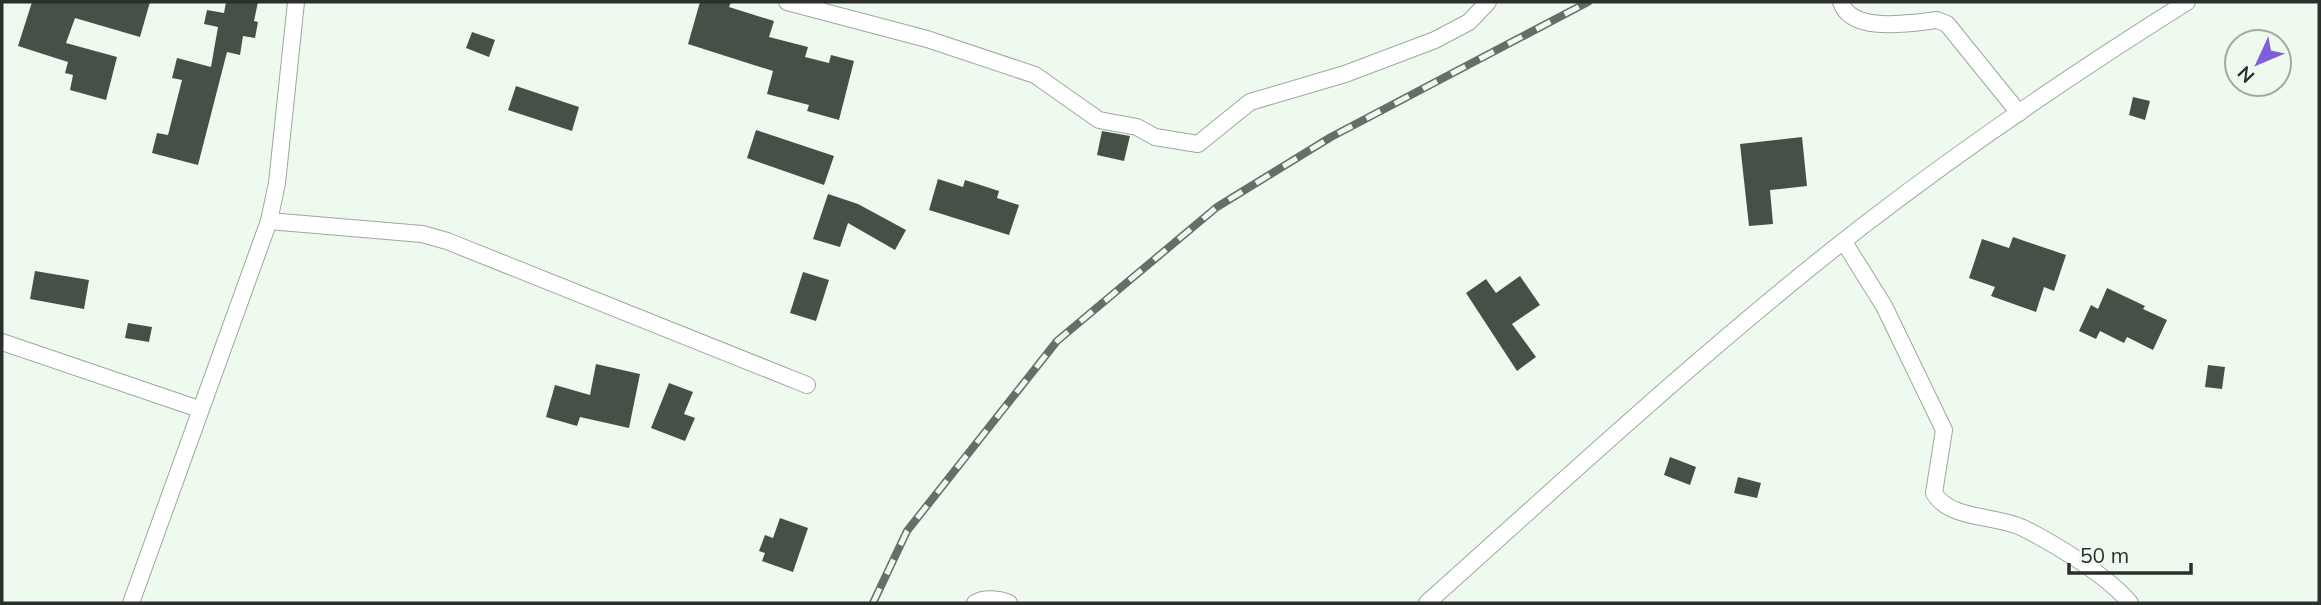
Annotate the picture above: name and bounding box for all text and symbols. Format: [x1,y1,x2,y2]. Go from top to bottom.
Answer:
north arrow [2223,28,2293,98]
text: N [2232,61,2259,88]
scale bar [2069,532,2192,576]
text: 50 m [2080,542,2129,568]

